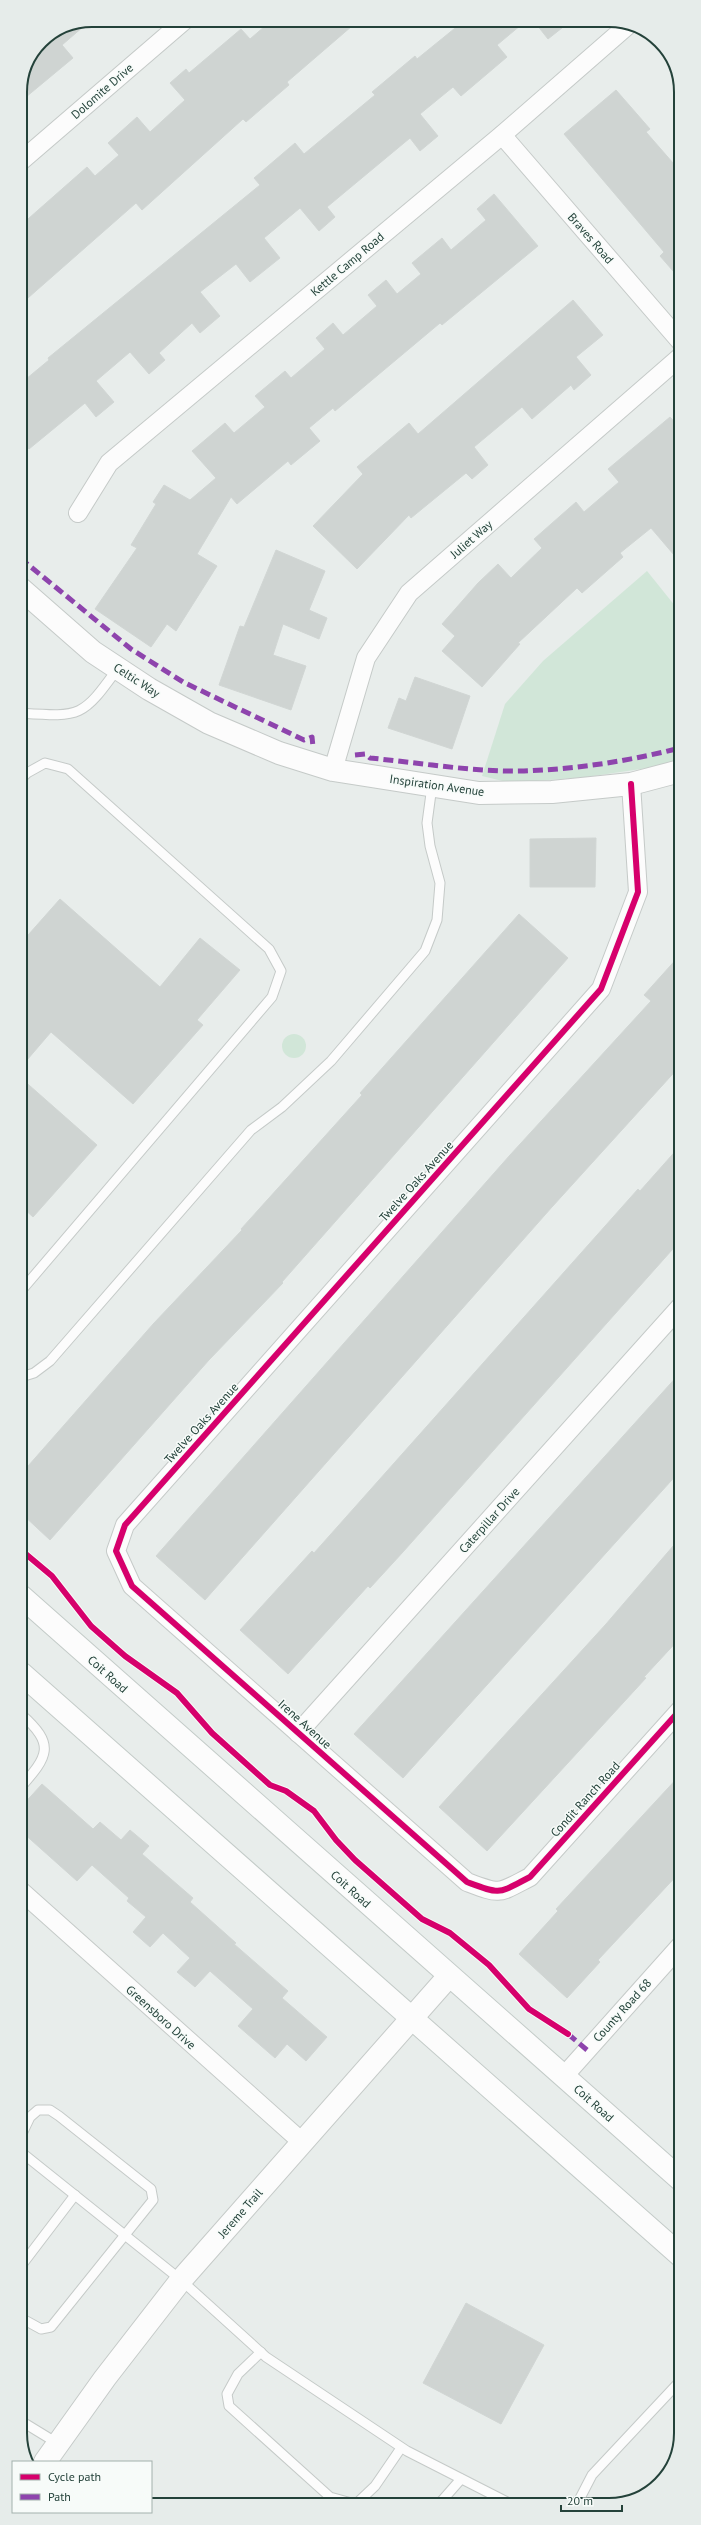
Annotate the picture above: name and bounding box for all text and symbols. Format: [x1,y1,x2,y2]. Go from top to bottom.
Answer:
street label: Dolomite Drive [68,60,136,122]
street label: Braves Road [565,210,617,266]
street label: Kettle Camp Road [307,229,387,299]
street label: Juliet Way [446,516,495,562]
street label: Celtic Way [111,659,163,701]
street label: Inspiration Avenue [389,771,485,799]
street label: Twelve Oaks Avenue [376,1137,456,1225]
street label: Twelve Oaks Avenue [161,1379,241,1467]
street label: Caterpillar Drive [455,1484,523,1556]
street label: Coit Road [85,1652,131,1696]
street label: Irene Avenue [275,1696,335,1752]
street label: Condit Ranch Road [547,1758,623,1840]
street label: Coit Road [328,1867,374,1911]
street label: County Road 68 [590,1975,654,2045]
street label: Greensboro Drive [123,1982,199,2052]
street label: Coit Road [571,2081,617,2125]
street label: Jereme Trail [214,2185,266,2242]
legend [12,2461,152,2513]
text: Cycle path [48,2469,101,2484]
scale bar [561,2487,622,2513]
text: Path [48,2489,71,2504]
text: 20 m [567,2493,593,2508]

